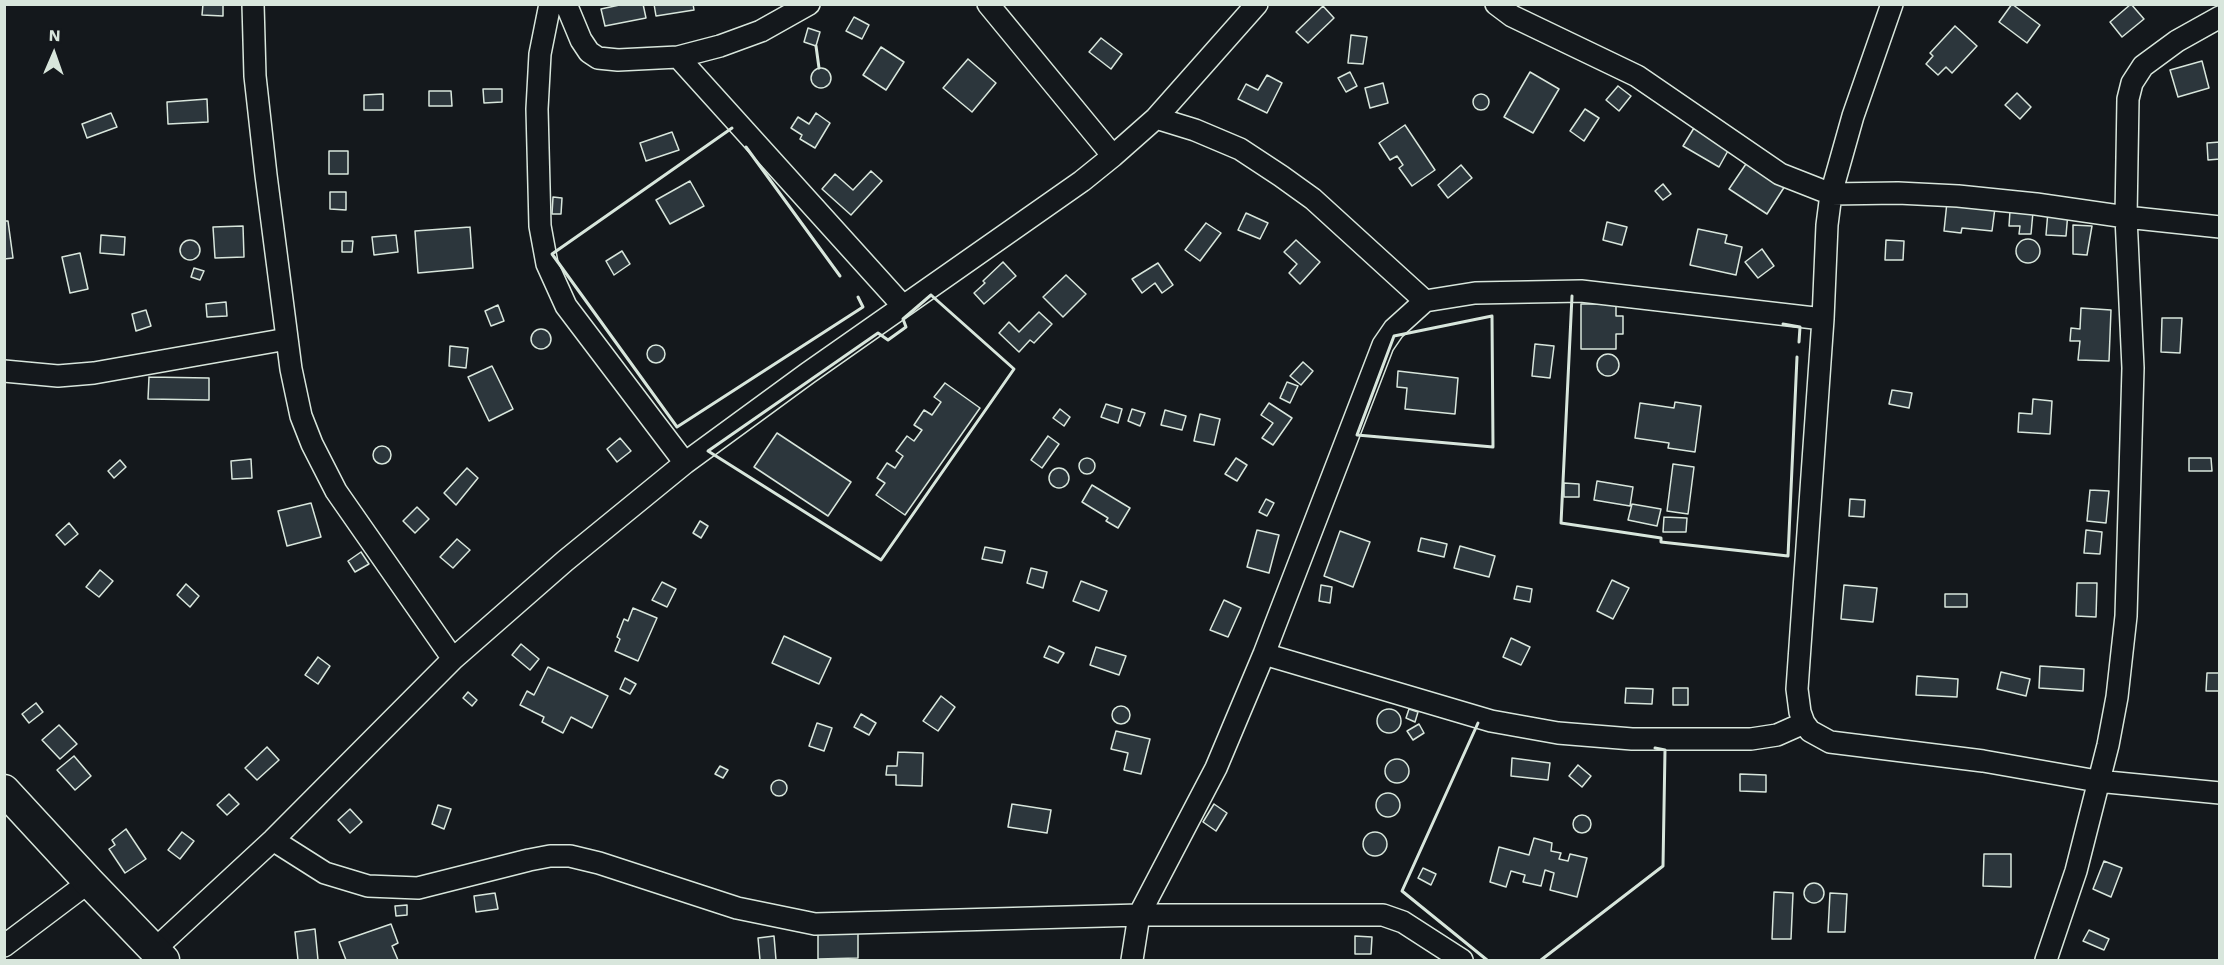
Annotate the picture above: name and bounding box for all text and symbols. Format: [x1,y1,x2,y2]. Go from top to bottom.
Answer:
north arrow [24,24,84,84]
text: N [48,26,61,45]

